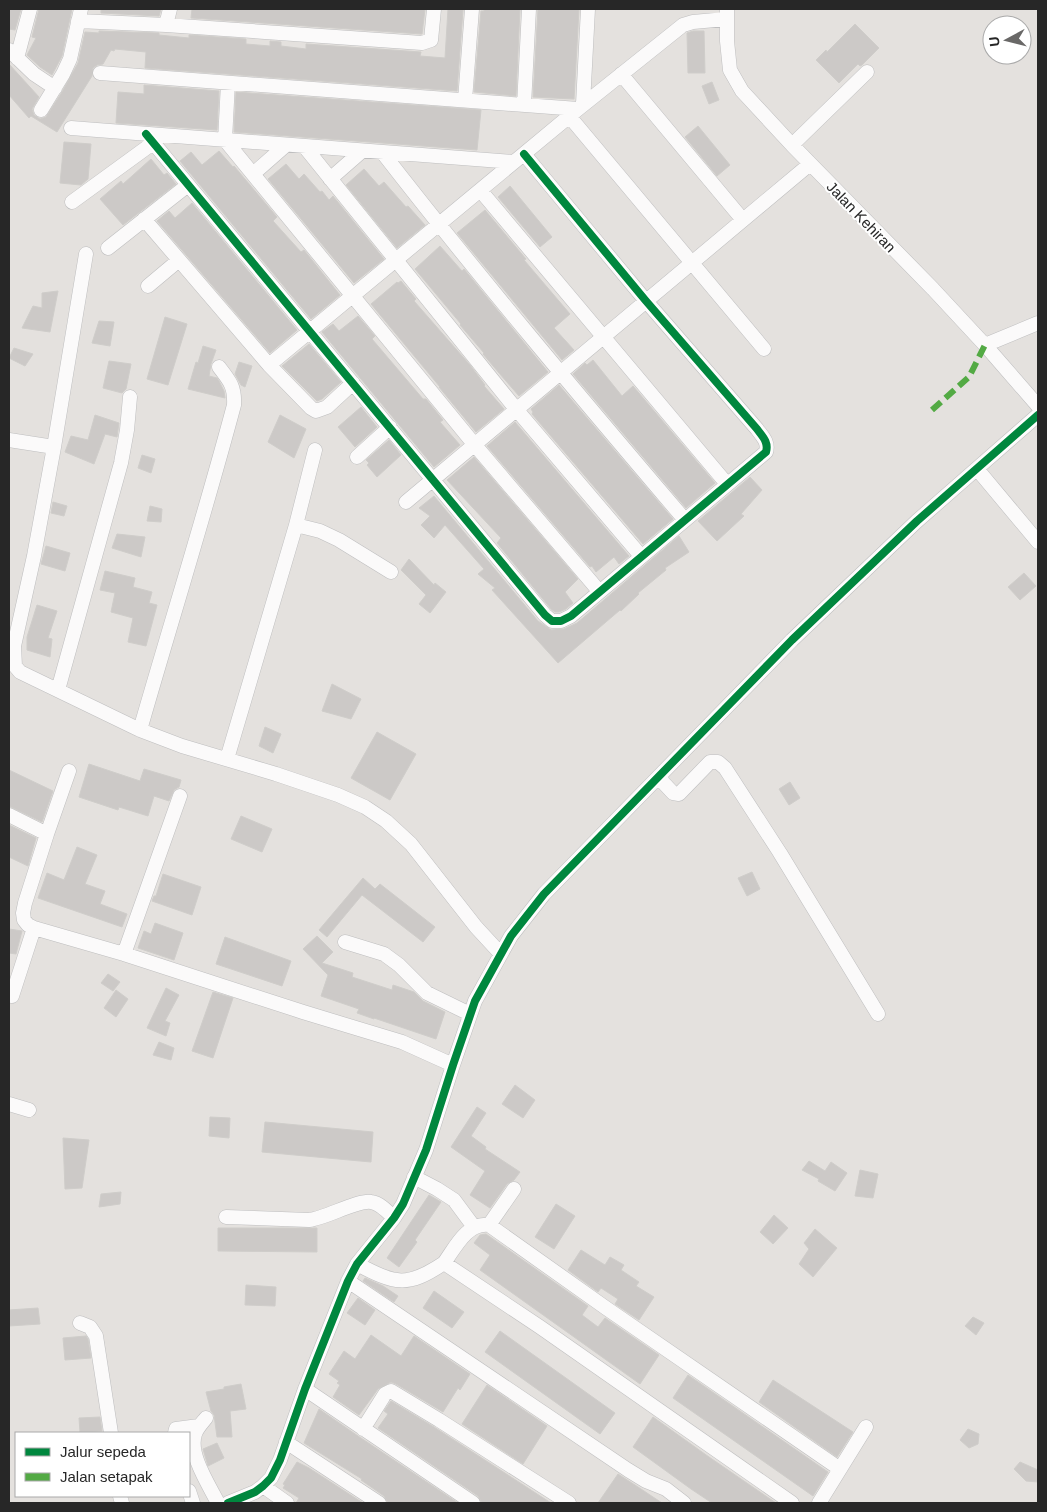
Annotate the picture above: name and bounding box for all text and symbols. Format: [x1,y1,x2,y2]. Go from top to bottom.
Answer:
north arrow [982,15,1032,65]
text: U [986,36,1003,48]
street label: Jalan Kehiran [823,178,899,256]
legend [15,1432,190,1497]
text: Jalur sepeda [60,1443,147,1460]
text: Jalan setapak [60,1468,153,1485]

